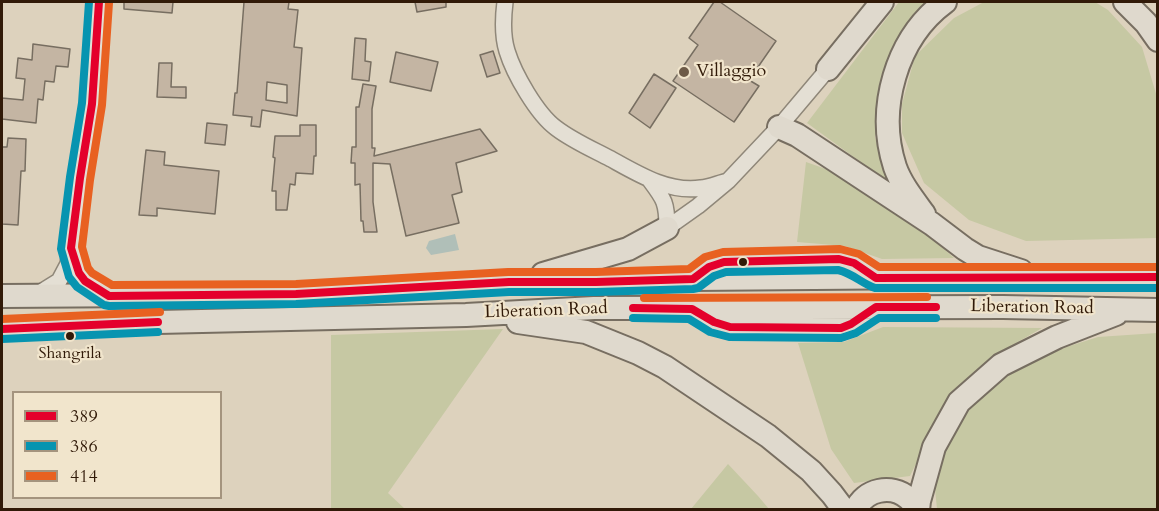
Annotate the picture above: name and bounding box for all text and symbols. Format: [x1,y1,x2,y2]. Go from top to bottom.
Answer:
place label: Villaggio [696,61,766,83]
marker: Villaggio [677,65,691,79]
unlabelled marker [737,256,749,268]
street label: Liberation Road [970,296,1094,320]
street label: Liberation Road [484,298,608,324]
marker: Shangrila [64,330,76,342]
place label: Shangrila [38,344,102,364]
legend [12,391,222,499]
text: 389 [70,404,98,429]
text: 386 [70,434,98,459]
text: 414 [70,464,98,489]

